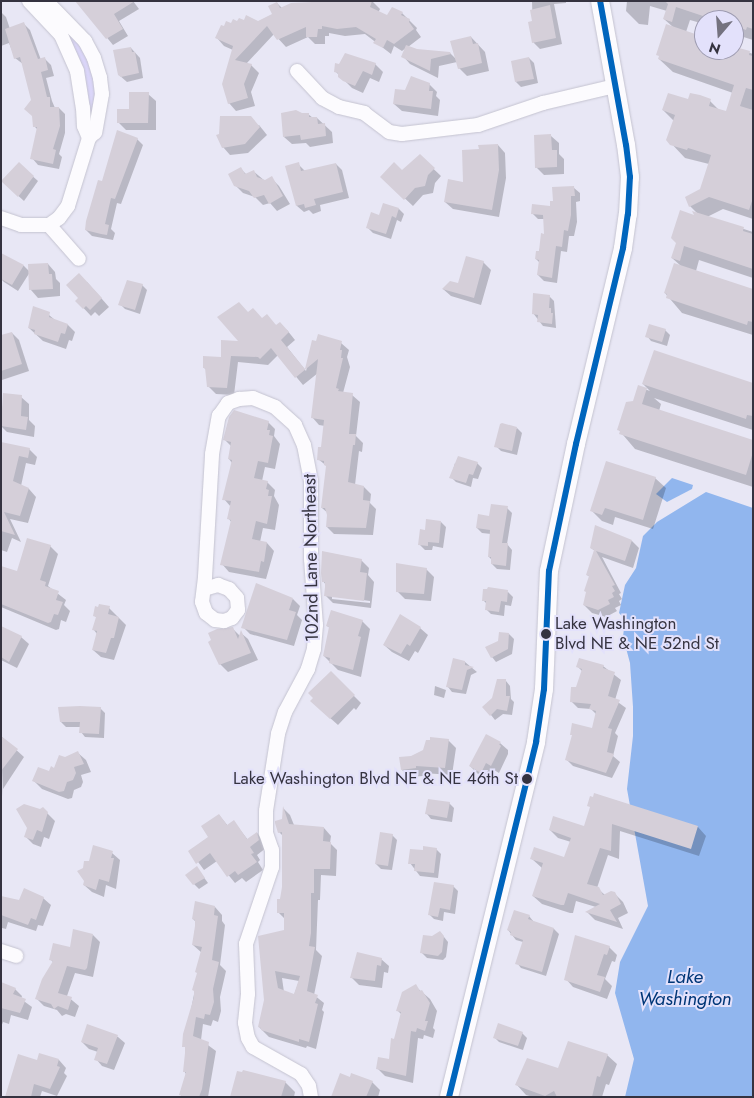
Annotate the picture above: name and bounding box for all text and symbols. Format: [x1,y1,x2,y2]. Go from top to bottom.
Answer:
north arrow [694,10,744,60]
text: N [706,37,723,60]
street label: 102nd Lane Northeast [299,474,323,642]
place label: Lake Washington Blvd NE & NE 52nd St [555,614,719,654]
marker: Lake Washington Blvd NE & NE 52nd St [541,629,551,639]
place label: Lake Washington Blvd NE & NE 46th St [233,769,518,789]
marker: Lake Washington Blvd NE & NE 46th St [522,774,532,784]
water label: Lake Washington [638,966,732,1010]

